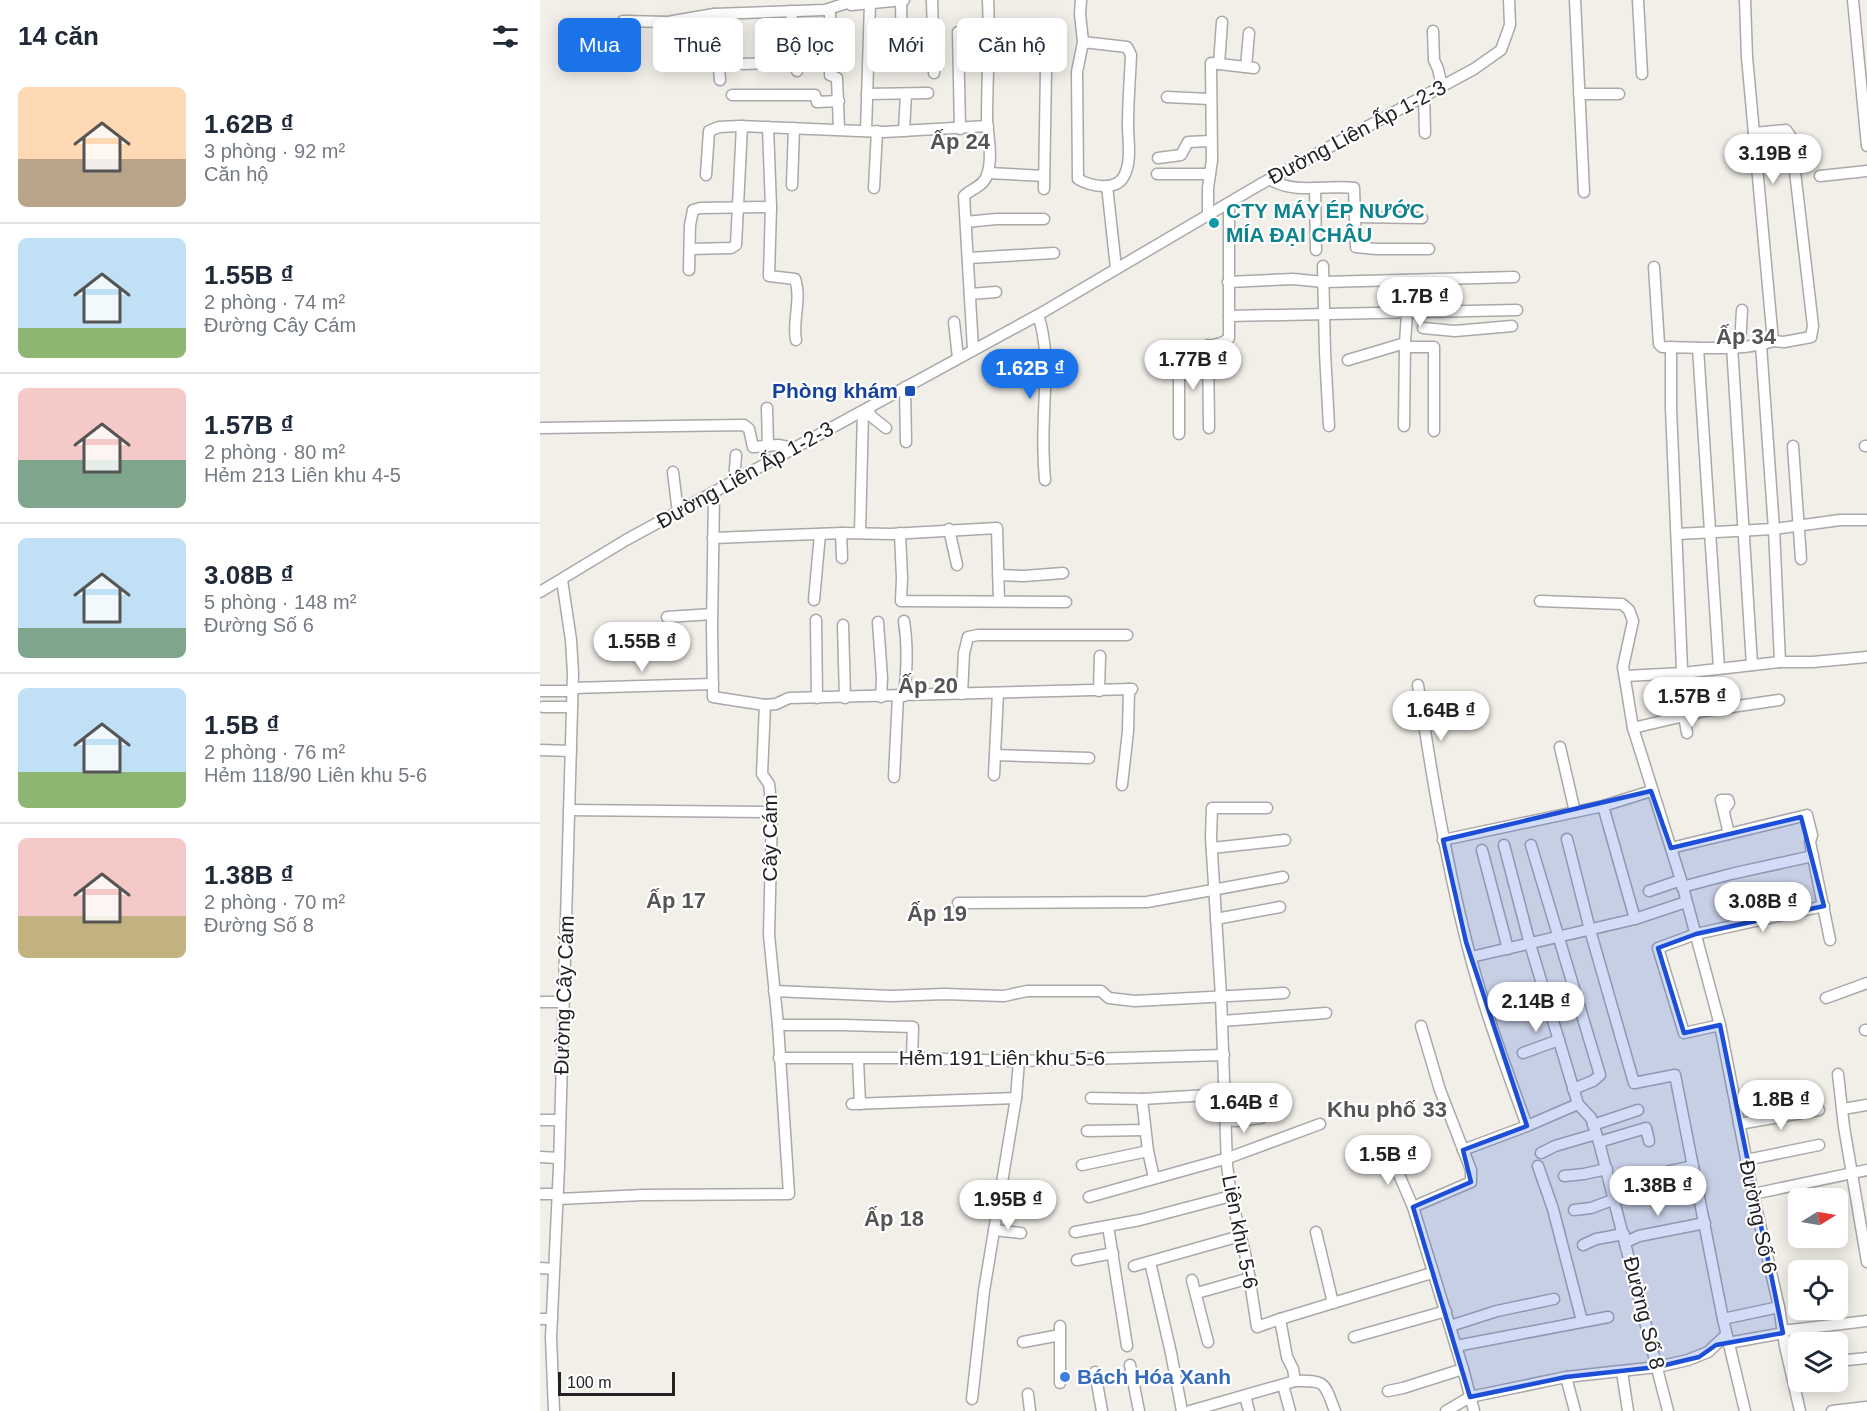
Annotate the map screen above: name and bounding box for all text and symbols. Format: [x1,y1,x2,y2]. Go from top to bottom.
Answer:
chip: Mua [558,18,641,72]
chip: Thuê [653,18,743,72]
chip: Bộ lọc [755,18,855,72]
chip: Mới [867,18,945,72]
chip: Căn hộ [957,18,1067,72]
icon: filters [489,20,522,53]
text: 14 căn [18,21,99,51]
street label: Đường Liên Ấp 1-2-3 [1264,75,1450,188]
text: 1.62B ₫ [204,109,294,139]
icon: home [66,111,138,183]
district label: Ấp 24 [930,129,991,154]
pin: 3.19B ₫ [1718,134,1828,185]
text: 3 phòng · 92 m² [204,140,345,162]
text: 3.19B ₫ [1738,142,1808,164]
text: Căn hộ [204,163,269,185]
place label: CTY MÁY ÉP NƯỚC MÍA ĐẠI CHÂU [1226,199,1425,246]
marker: CTY MÁY ÉP NƯỚC MÍA ĐẠI CHÂU [1207,216,1221,230]
text: 1.55B ₫ [204,260,294,290]
icon: home [66,262,138,334]
pin: 1.7B ₫ [1371,277,1469,328]
text: 1.7B ₫ [1391,285,1449,307]
text: 2 phòng · 74 m² [204,291,345,313]
text: Đường Cây Cám [204,314,356,336]
district label: Ấp 34 [1716,324,1777,349]
pin: 1.77B ₫ [1138,340,1248,391]
text: 1.77B ₫ [1158,348,1228,370]
pin: 1.62B ₫ [975,349,1085,400]
text: 1.62B ₫ [995,357,1065,379]
place label: Phòng khám [772,379,898,402]
marker: Phòng khám [903,384,917,398]
text: 1.57B ₫ [204,410,294,440]
icon: home [66,412,138,484]
street label: Đường Liên Ấp 1-2-3 [652,416,837,533]
text: 2 phòng · 80 m² [204,441,345,463]
text: Hẻm 213 Liên khu 4-5 [204,464,401,486]
text: 3.08B ₫ [204,560,294,590]
icon: home [66,562,138,634]
text: 5 phòng · 148 m² [204,591,356,613]
text: Đường Số 6 [204,614,314,636]
pin: 1.55B ₫ [587,622,697,673]
text: 1.55B ₫ [607,630,677,652]
district label: Ấp 20 [898,673,958,698]
pin: 1.57B ₫ [1637,677,1747,728]
text: 1.57B ₫ [1657,685,1727,707]
pin: 1.64B ₫ [1386,691,1496,742]
text: 1.64B ₫ [1406,699,1476,721]
text: 1.5B ₫ [204,710,280,740]
icon: home [66,712,138,784]
text: 2 phòng · 76 m² [204,741,345,763]
text: Hẻm 118/90 Liên khu 5-6 [204,764,427,786]
street label: Cây Cám [758,794,781,882]
text: 1.38B ₫ [204,860,294,890]
icon: home [66,862,138,934]
pin: 3.08B ₫ [1708,882,1818,933]
district label: Ấp 17 [646,888,706,913]
text: 3.08B ₫ [1728,890,1798,912]
text: 2 phòng · 70 m² [204,891,345,913]
district label: Ấp 19 [907,901,967,926]
text: Đường Số 8 [204,914,314,936]
street label: Đường Cây Cám [549,915,578,1075]
pin: 2.14B ₫ [1481,982,1591,1033]
text: 2.14B ₫ [1501,990,1571,1012]
street label: Hẻm 191 Liên khu 5-6 [899,1046,1105,1069]
pin: 1.8B ₫ [1732,1080,1830,1131]
pin: 1.64B ₫ [1189,1083,1299,1134]
text: 1.8B ₫ [1752,1088,1810,1110]
text: 1.64B ₫ [1209,1091,1279,1113]
district label: Khu phố 33 [1327,1097,1447,1122]
pin: 1.5B ₫ [1339,1135,1437,1186]
text: 1.5B ₫ [1359,1143,1417,1165]
street label: Đường Số 6 [1735,1158,1782,1276]
pin: 1.38B ₫ [1603,1166,1713,1217]
street label: Liên khu 5-6 [1218,1173,1263,1291]
text: 1.38B ₫ [1623,1174,1693,1196]
pin: 1.95B ₫ [953,1180,1063,1231]
text: 1.95B ₫ [973,1188,1043,1210]
north arrow [1788,1188,1848,1248]
map controls [1788,1188,1848,1392]
district label: Ấp 18 [864,1206,924,1231]
street label: Đường Số 8 [1619,1254,1670,1372]
button: locate [1788,1260,1848,1320]
button: layers [1788,1332,1848,1392]
place label: Bách Hóa Xanh [1077,1365,1231,1388]
scale bar [558,1369,675,1396]
marker: Bách Hóa Xanh [1058,1370,1072,1384]
text: 100 m [567,1374,611,1391]

